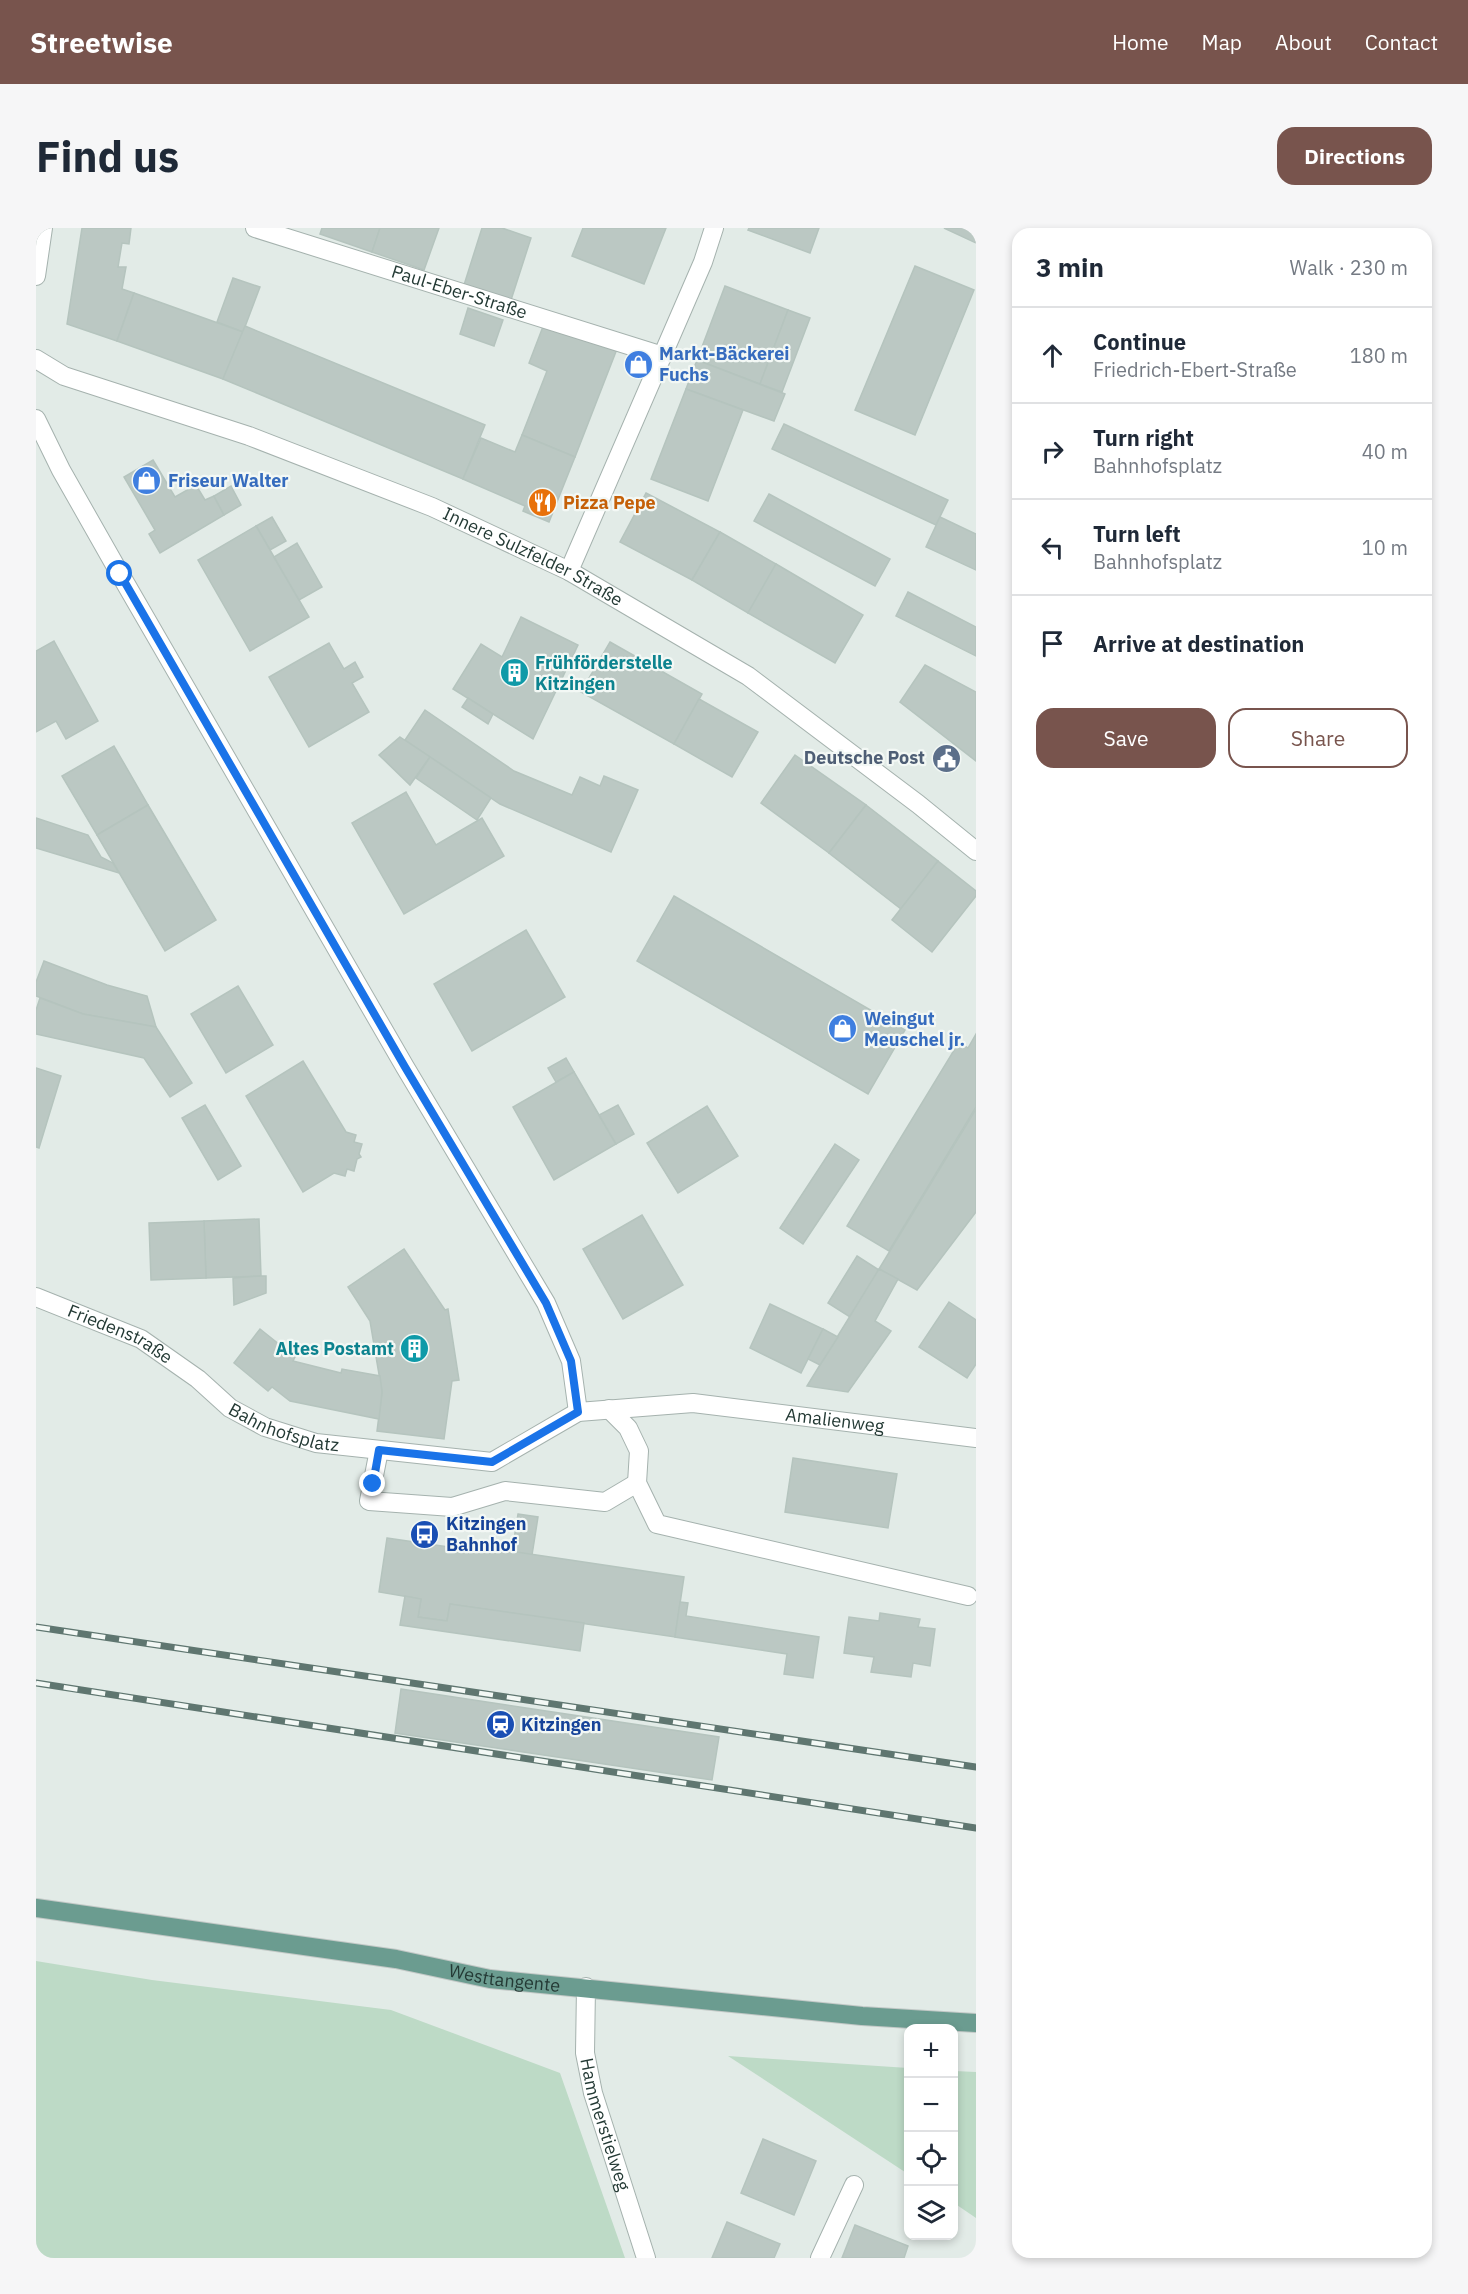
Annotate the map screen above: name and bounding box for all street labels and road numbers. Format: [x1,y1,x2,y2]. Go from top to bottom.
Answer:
street label: Paul-Eber-Straße [389,260,530,324]
street label: Innere Sulzfelder Straße [439,502,627,611]
street label: Friedenstraße [64,1299,177,1369]
street label: Bahnhofsplatz [225,1397,340,1456]
street label: Amalienweg [784,1403,886,1438]
street label: Westtangente [447,1959,561,1997]
street label: Hammerstielweg [575,2056,636,2194]

